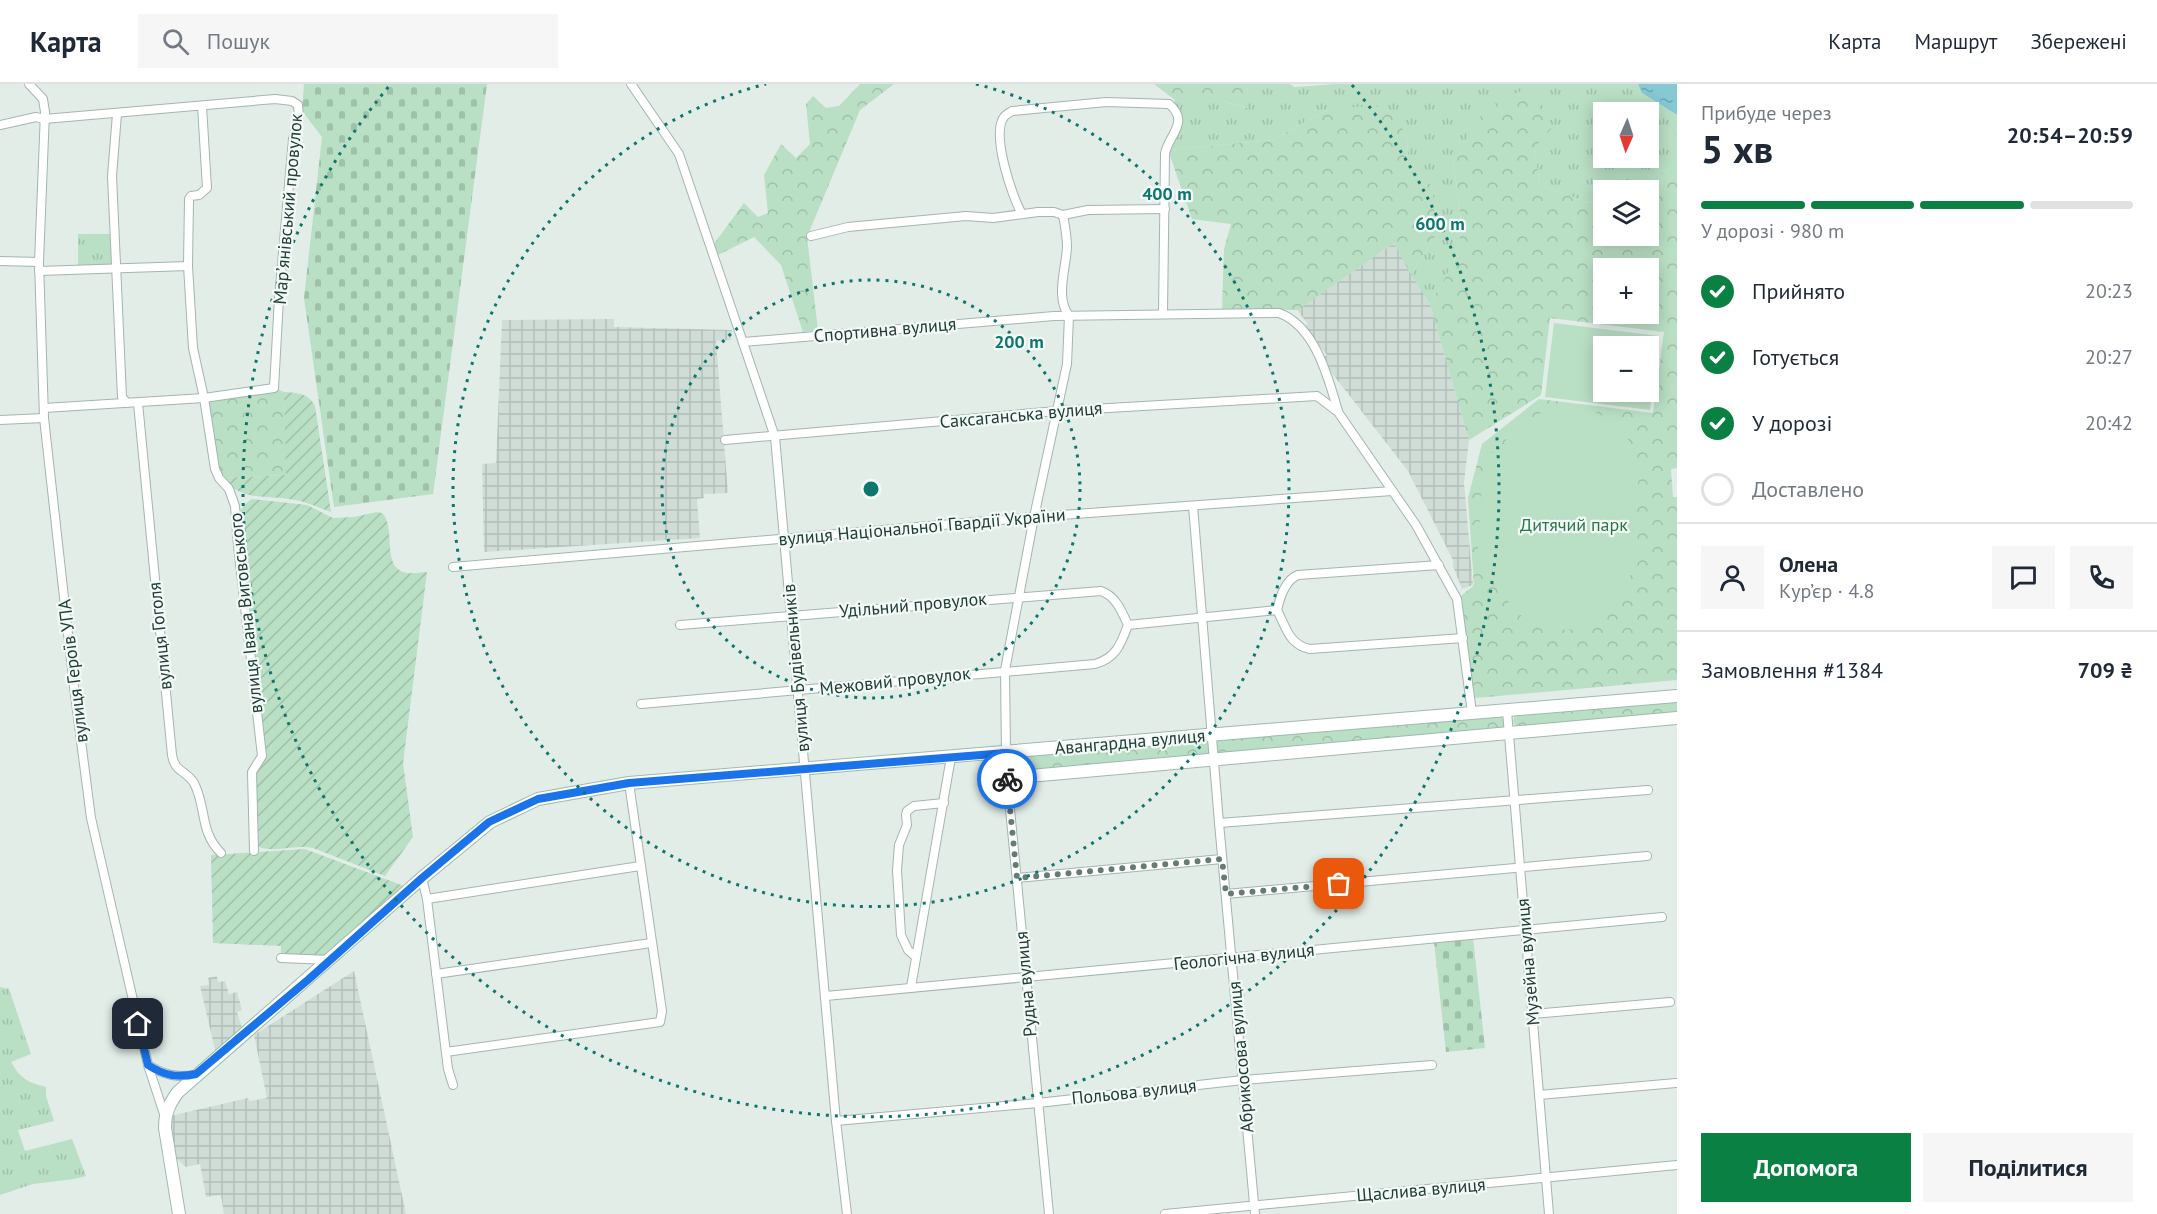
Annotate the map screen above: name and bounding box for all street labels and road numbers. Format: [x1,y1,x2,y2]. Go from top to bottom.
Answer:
street label: Марʼянівський провулок [268,112,307,305]
street label: Спортивна вулиця [813,312,957,347]
street label: Саксаганська вулиця [939,396,1103,433]
street label: вулиця Національної Гвардії України [777,502,1066,551]
street label: вулиця Івана Виговського [224,512,267,715]
street label: вулиця Гоголя [142,581,177,691]
street label: вулиця Будівельників [777,583,814,753]
street label: Удільний провулок [838,587,988,622]
street label: вулиця Героїв УПА [52,598,93,744]
street label: Межовий провулок [818,661,972,700]
street label: Авангардна вулиця [1054,723,1206,760]
street label: Музейна вулиця [1510,898,1545,1027]
street label: Рудна вулиця [1009,930,1042,1038]
street label: Геологічна вулиця [1172,938,1315,975]
street label: Абрикосова вулиця [1222,980,1259,1134]
street label: Польова вулиця [1070,1074,1198,1109]
street label: Щаслива вулиця [1355,1172,1486,1207]

